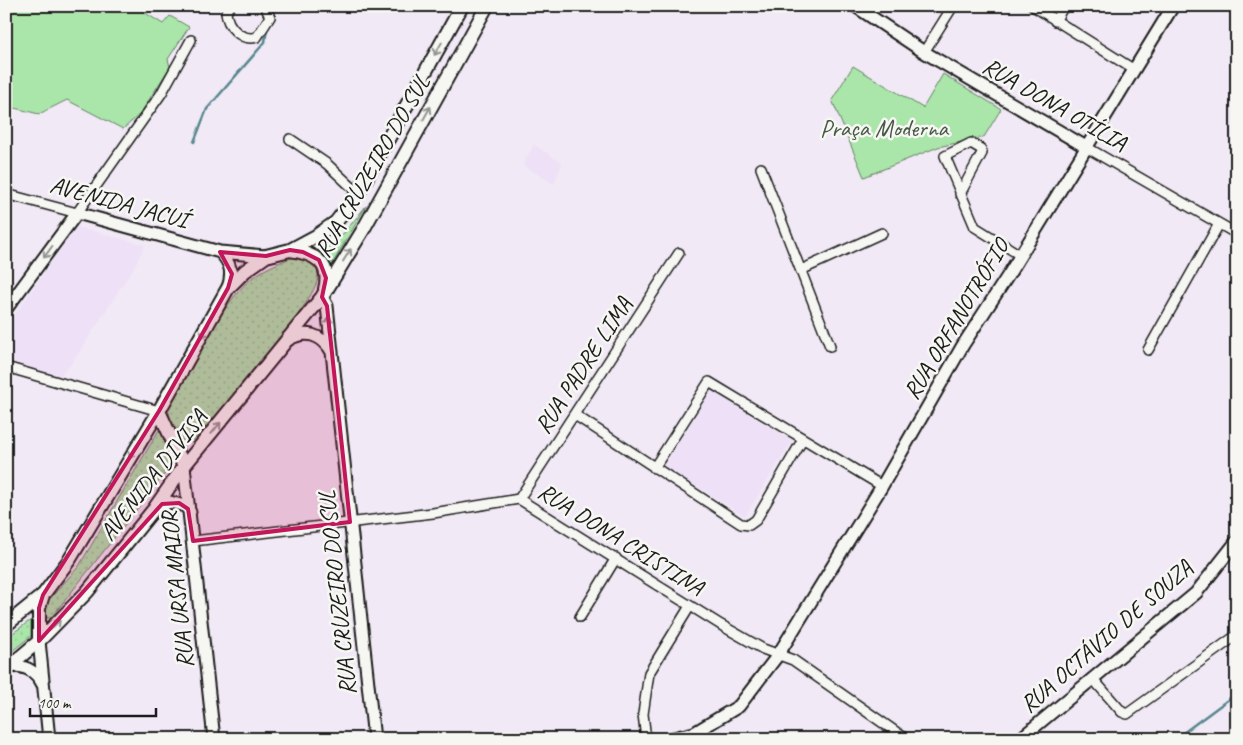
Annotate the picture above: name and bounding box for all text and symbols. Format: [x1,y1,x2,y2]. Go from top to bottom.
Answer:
one-way arrow [432,41,442,55]
street label: RUA DONA OTÍLIA [977,51,1133,158]
street label: RUA CRUZEIRO DO SUL [308,69,437,262]
one-way arrow [422,106,432,121]
park label: Praça Moderna [820,113,949,143]
street label: AVENIDA JACUÍ [47,169,196,236]
street label: RUA ORFANOTRÓFIO [896,232,1017,405]
one-way arrow [43,245,53,259]
one-way arrow [343,248,353,262]
street label: RUA PADRE LIMA [528,290,639,439]
one-way arrow [324,317,334,333]
one-way arrow [200,323,210,338]
street label: AVENIDA DIVISA [93,403,214,546]
one-way arrow [210,422,221,435]
one-way arrow [127,445,137,459]
street label: RUA DONA CRISTINA [533,476,710,603]
street label: RUA CRUZEIRO DO SUL [311,488,363,697]
street label: RUA URSA MAIOR [154,508,200,670]
street label: RUA OCTÁVIO DE SOUZA [1014,552,1199,719]
one-way arrow [49,619,61,631]
scale bar [30,685,156,717]
text: 100 m [38,694,72,713]

